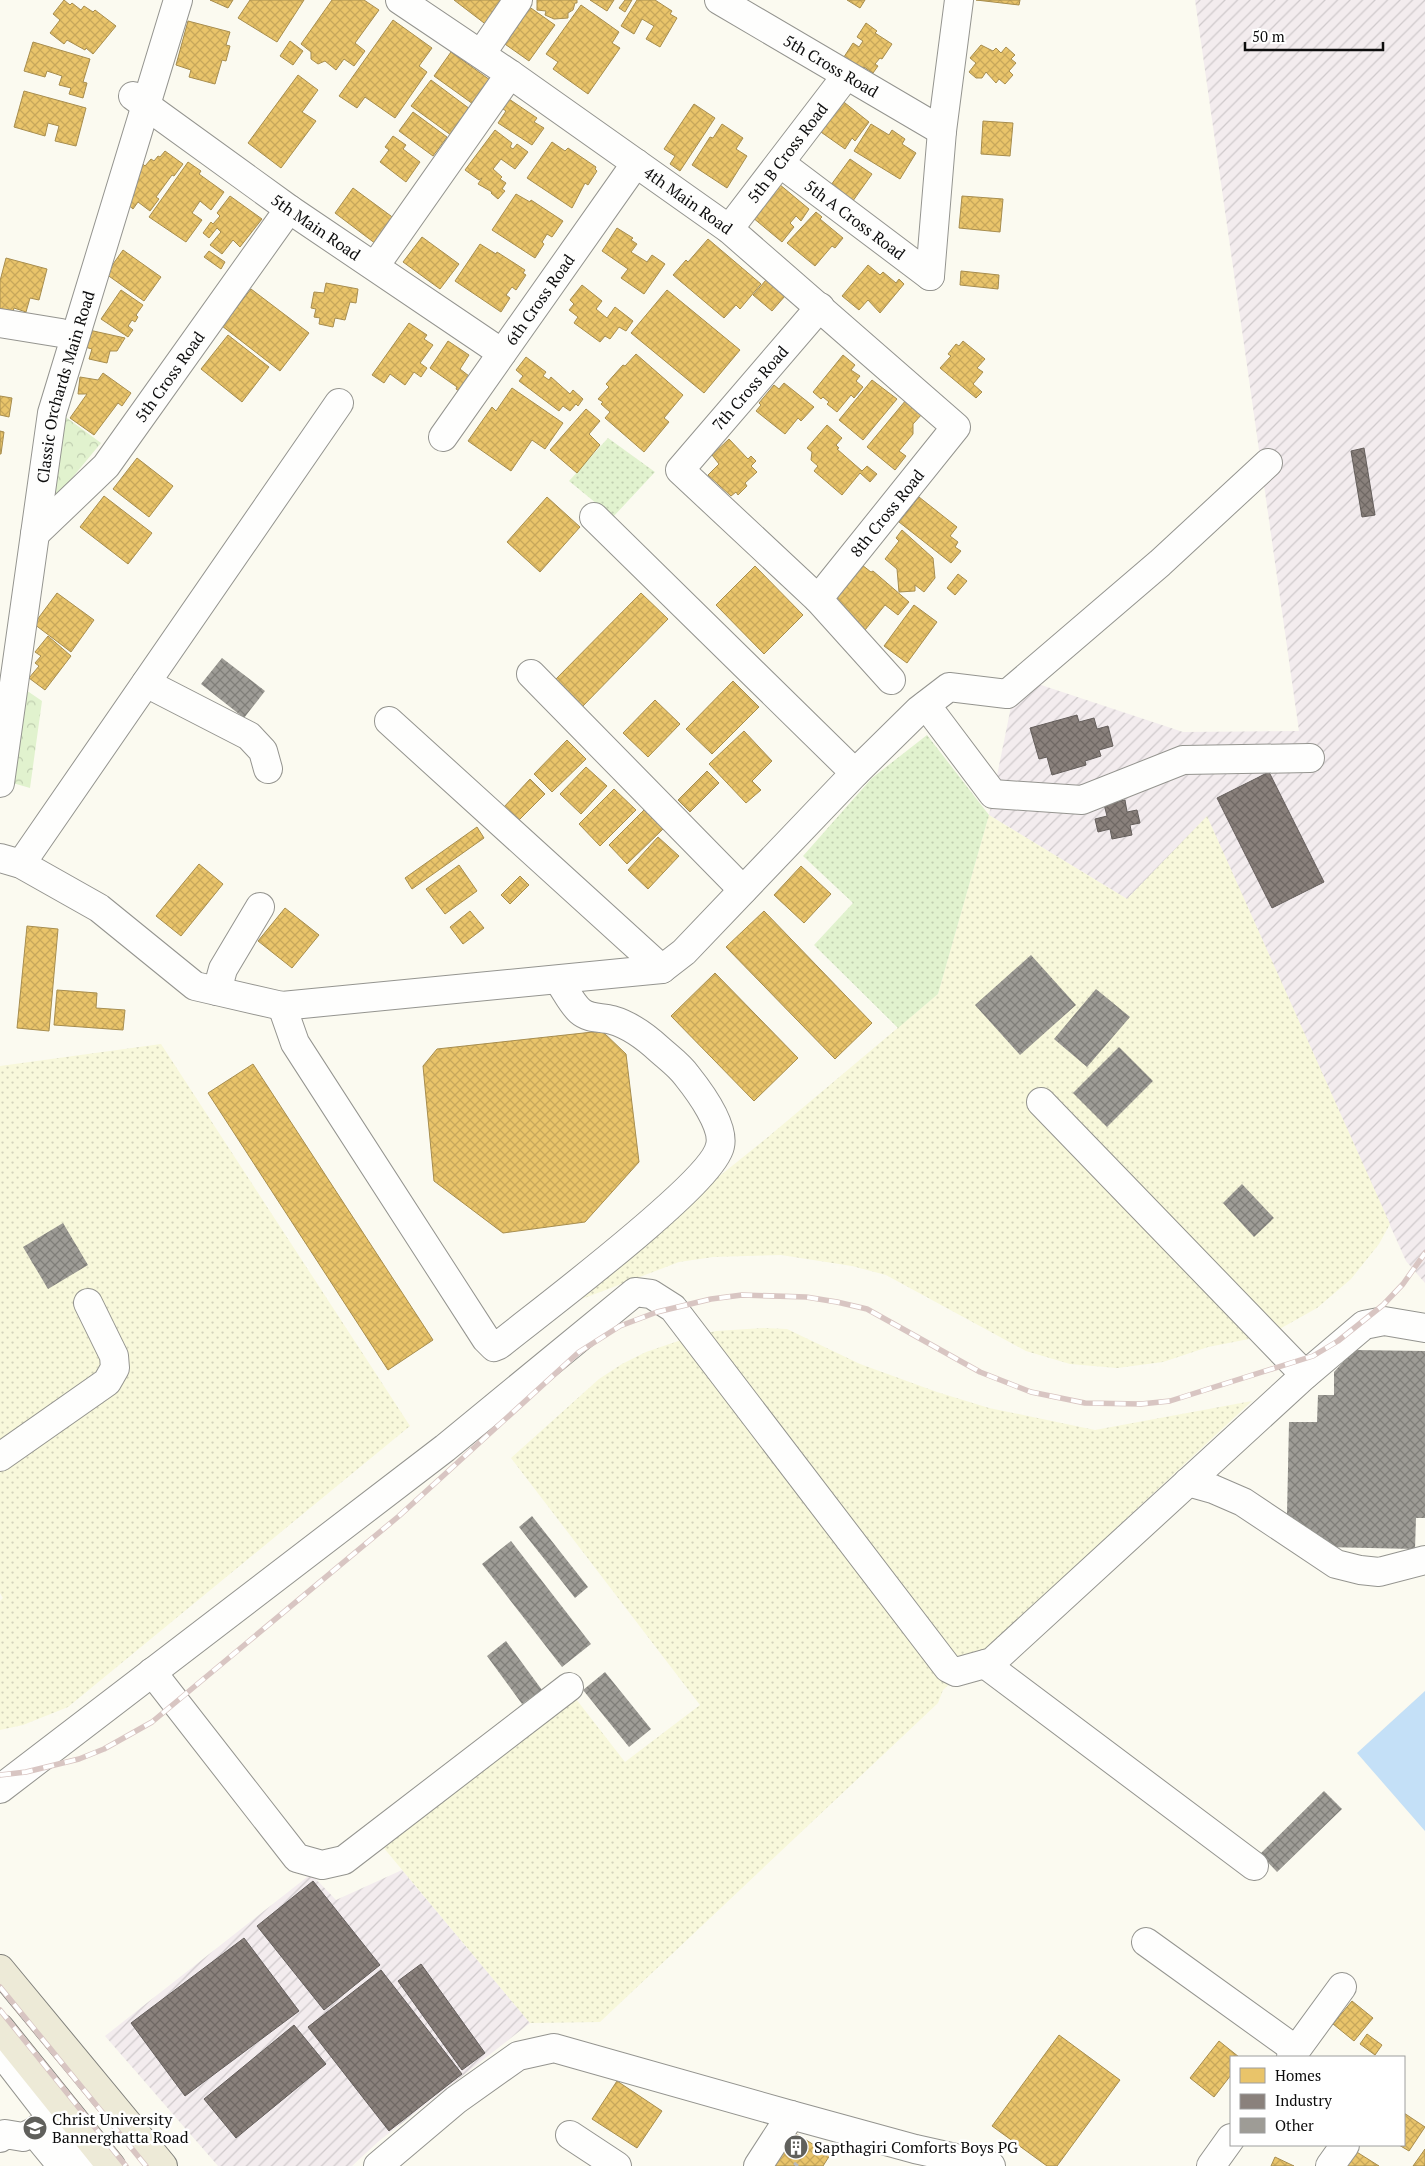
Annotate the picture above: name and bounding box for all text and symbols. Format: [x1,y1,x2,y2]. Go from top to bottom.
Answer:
scale bar [1245,20,1382,52]
text: 50 m [1252,26,1285,46]
street label: 5th Cross Road [780,29,883,102]
street label: 5th B Cross Road [742,98,833,207]
street label: 4th Main Road [640,161,737,239]
street label: 5th A Cross Road [800,174,910,265]
street label: 5th Main Road [267,189,365,265]
street label: 6th Cross Road [500,250,579,350]
street label: Classic Orchards Main Road [31,288,100,485]
street label: 5th Cross Road [130,327,210,426]
street label: 7th Cross Road [707,341,793,435]
street label: 8th Cross Road [845,465,929,561]
legend [1230,2056,1405,2146]
text: Homes [1275,2065,1321,2085]
text: Industry [1275,2090,1332,2110]
place label: Christ University Bannerghatta Road [52,2108,189,2148]
school or university icon: Christ University Bannerghatta Road [22,2115,48,2141]
text: Other [1275,2115,1314,2135]
building icon: Sapthagiri Comforts Boys PG [783,2134,809,2160]
place label: Sapthagiri Comforts Boys PG [814,2136,1018,2158]

